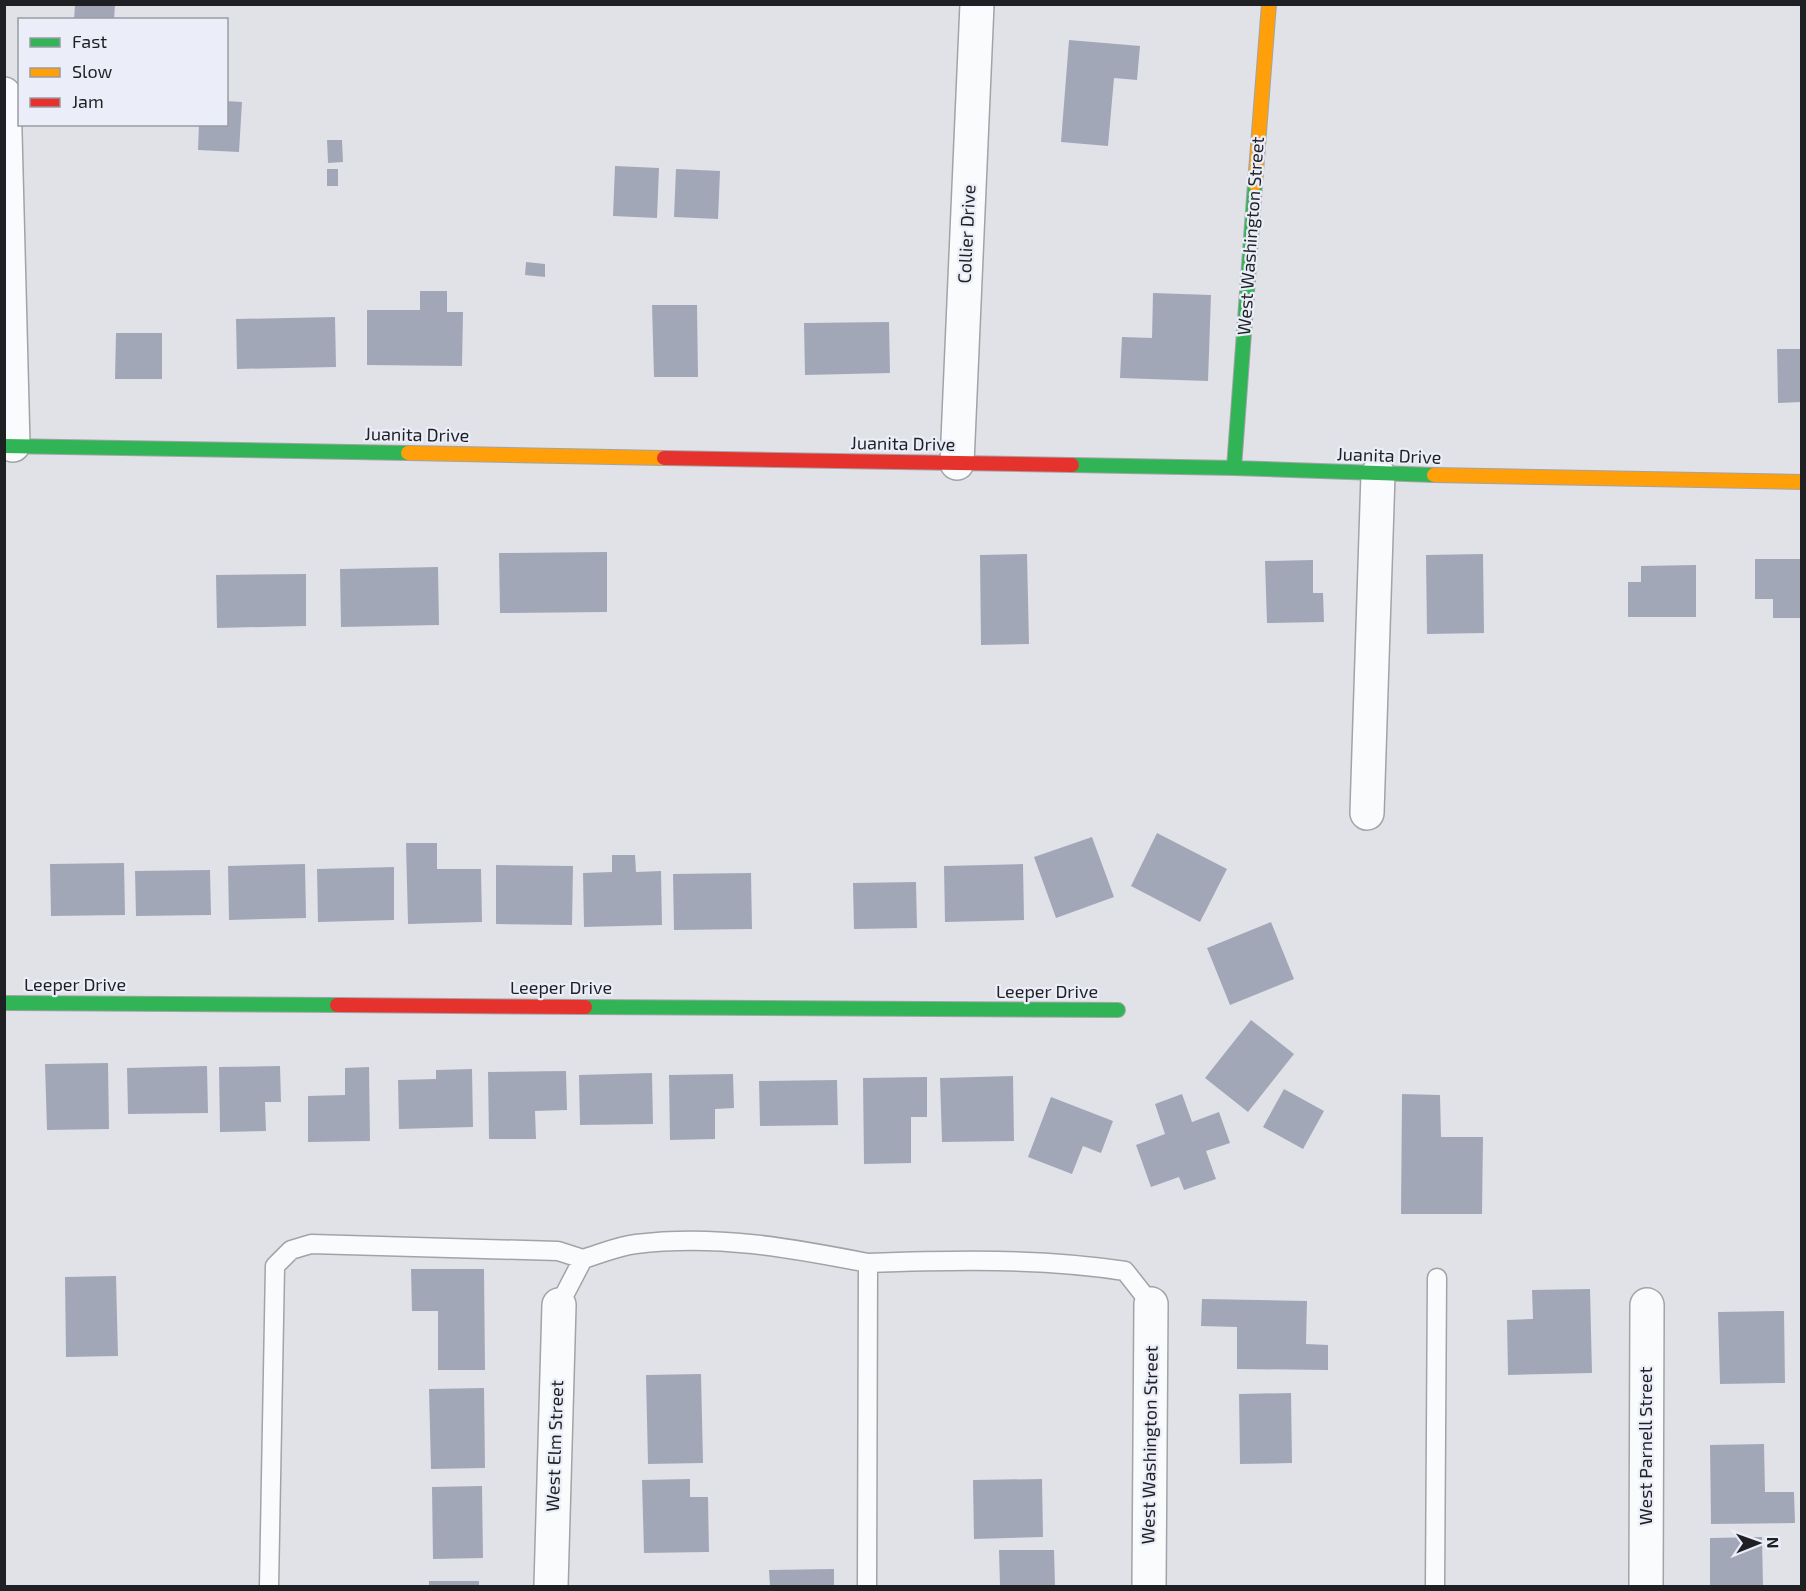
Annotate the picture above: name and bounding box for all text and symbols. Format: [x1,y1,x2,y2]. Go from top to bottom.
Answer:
legend [18,18,228,126]
text: Fast [72,30,107,52]
text: Slow [72,60,113,82]
text: Jam [72,90,104,112]
street label: West Washington Street [1232,136,1268,336]
street label: Collier Drive [952,184,980,284]
street label: Juanita Drive [364,422,470,446]
street label: Juanita Drive [850,431,956,455]
street label: Juanita Drive [1336,442,1442,468]
street label: Leeper Drive [24,973,126,995]
street label: Leeper Drive [510,976,612,998]
street label: Leeper Drive [996,980,1098,1002]
street label: West Washington Street [1136,1345,1162,1545]
street label: West Parnell Street [1634,1367,1656,1525]
street label: West Elm Street [541,1380,567,1512]
north arrow [1728,1513,1788,1573]
text: N [1764,1537,1783,1549]

